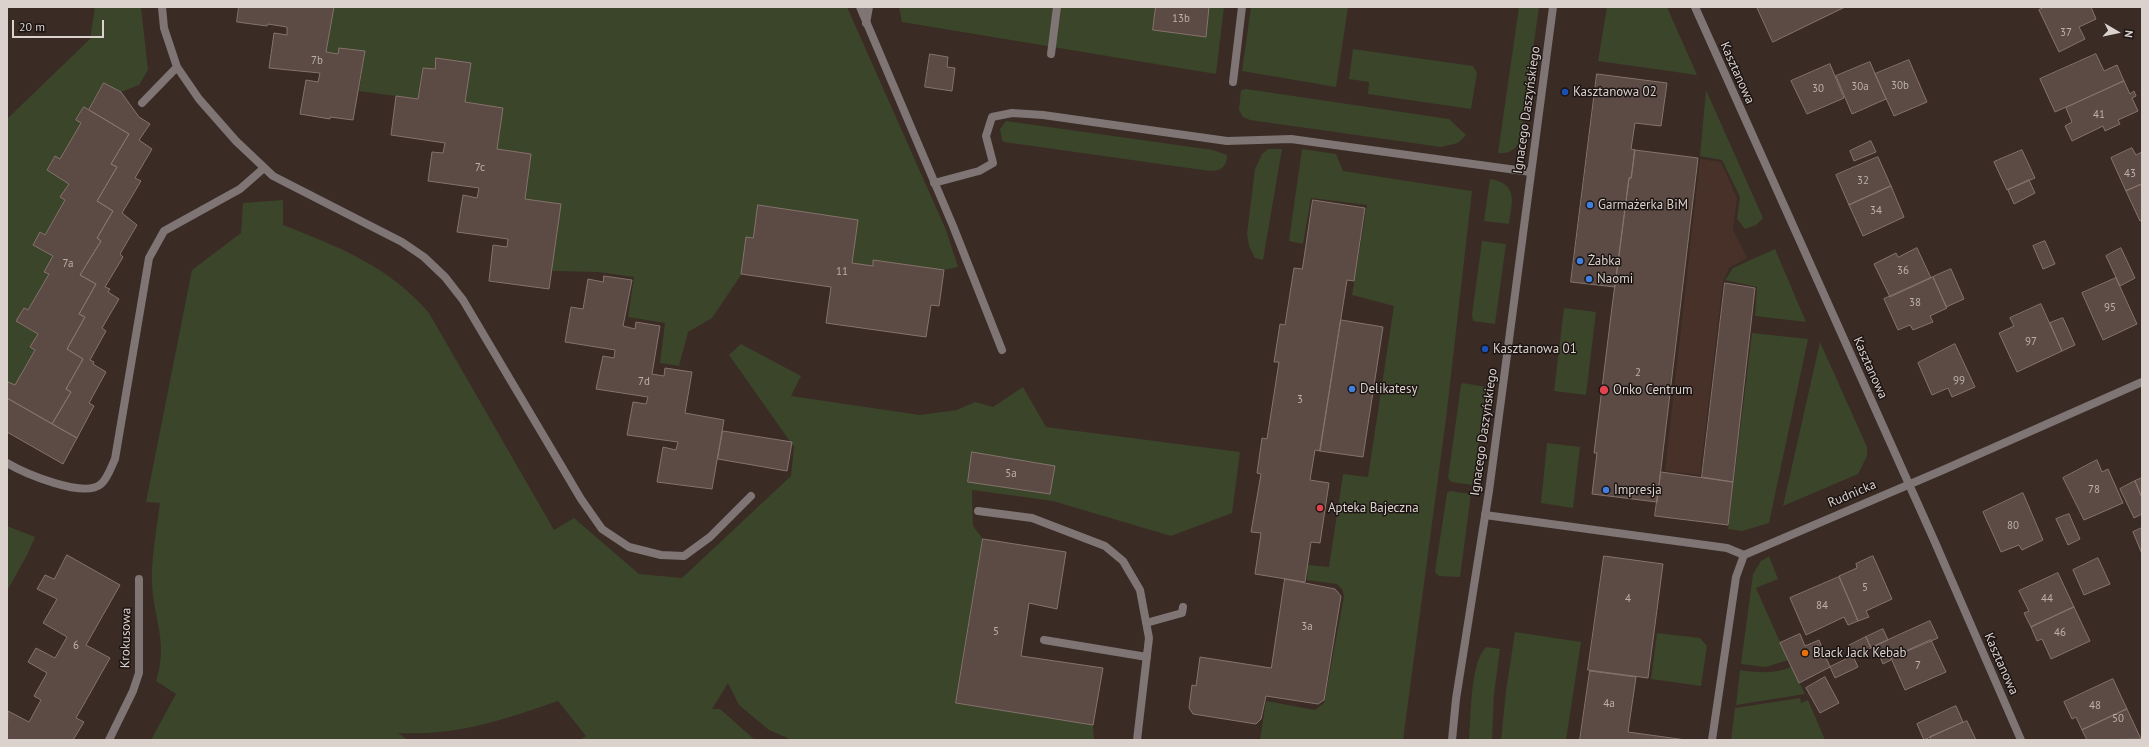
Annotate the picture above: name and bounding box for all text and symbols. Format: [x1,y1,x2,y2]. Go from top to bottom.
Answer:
scale bar [14,12,106,38]
house number: 13b [1172,12,1190,26]
north arrow [2097,12,2137,52]
text: 20 m [19,19,45,34]
house number: 37 [2060,26,2072,40]
text: N [2121,29,2136,39]
street label: Kasztanowa [1716,40,1758,106]
street label: Ignacego Daszyńskiego [1510,45,1544,175]
house number: 7b [311,54,323,68]
house number: 30b [1891,79,1909,93]
house number: 30a [1851,80,1869,94]
house number: 30 [1812,82,1824,96]
place label: Kasztanowa 02 [1573,84,1657,100]
marker: Kasztanowa 02 [1560,87,1570,97]
house number: 41 [2093,108,2105,122]
house number: 7c [475,161,485,175]
house number: 43 [2124,167,2136,181]
house number: 32 [1857,174,1869,188]
place label: Garmażerka BiM [1598,197,1688,213]
marker: Garmażerka BiM [1585,200,1595,210]
house number: 34 [1870,204,1882,218]
place label: Żabka [1588,253,1621,269]
marker: Żabka [1575,256,1585,266]
house number: 7a [63,257,73,271]
house number: 36 [1897,264,1909,278]
house number: 11 [836,265,848,279]
place label: Naomi [1597,271,1633,287]
marker: Naomi [1584,274,1594,284]
house number: 38 [1909,296,1921,310]
house number: 95 [2104,301,2116,315]
street label: Kasztanowa [1849,335,1891,401]
house number: 97 [2025,335,2037,349]
place label: Kasztanowa 01 [1493,341,1577,357]
marker: Kasztanowa 01 [1480,344,1490,354]
house number: 2 [1635,366,1641,380]
street label: Ignacego Daszyńskiego [1467,367,1501,497]
house number: 99 [1953,374,1965,388]
house number: 7d [638,375,650,389]
place label: Delikatesy [1360,381,1417,397]
place label: Onko Centrum [1613,382,1693,398]
marker: Delikatesy [1347,384,1357,394]
marker: Onko Centrum [1598,384,1610,396]
house number: 3 [1297,393,1303,407]
house number: 5a [1005,467,1017,481]
street label: Rudnicka [1826,477,1878,511]
place label: Impresja [1614,482,1662,498]
house number: 78 [2088,483,2100,497]
marker: Impresja [1601,485,1611,495]
place label: Apteka Bajeczna [1328,500,1419,516]
marker: Apteka Bajeczna [1315,503,1325,513]
house number: 80 [2007,519,2019,533]
house number: 5 [1862,581,1868,595]
house number: 4 [1625,592,1631,606]
house number: 44 [2041,592,2053,606]
house number: 84 [1816,599,1828,613]
street label: Krokusowa [118,608,134,668]
house number: 3a [1301,620,1313,634]
house number: 5 [993,625,999,639]
house number: 46 [2054,626,2066,640]
street label: Kasztanowa [1980,631,2022,697]
house number: 6 [73,639,79,653]
place label: Black Jack Kebab [1813,645,1907,661]
marker: Black Jack Kebab [1800,648,1810,658]
house number: 7 [1915,659,1921,673]
house number: 4a [1603,697,1615,711]
house number: 48 [2089,699,2101,713]
house number: 50 [2112,712,2124,726]

